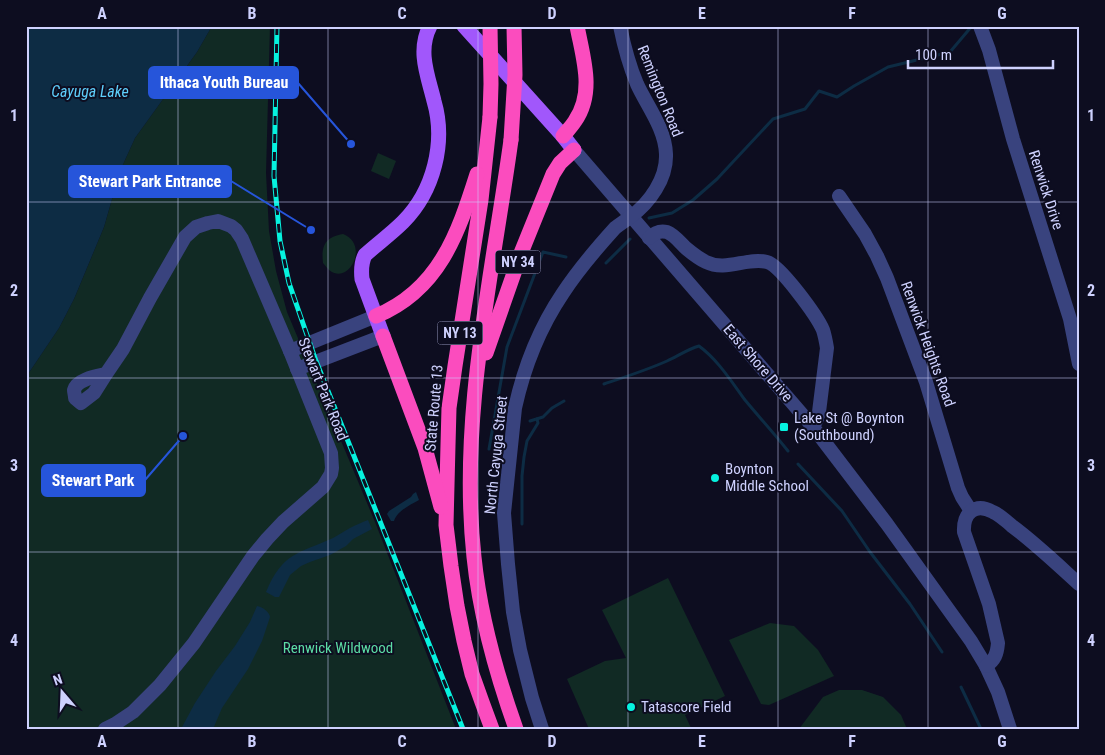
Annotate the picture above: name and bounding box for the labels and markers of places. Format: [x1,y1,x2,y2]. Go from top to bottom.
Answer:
callout: Ithaca Youth Bureau [149,67,298,98]
callout: Stewart Park Entrance [69,166,231,197]
place label: Lake St @ Boynton (Southbound) [794,409,904,444]
marker: Lake St @ Boynton (Southbound) [778,421,790,433]
place label: Boynton Middle School [725,460,809,495]
callout: Stewart Park [42,465,145,496]
marker: Boynton Middle School [709,472,721,484]
place label: Tatascore Field [641,698,732,716]
marker: Tatascore Field [625,701,637,713]

